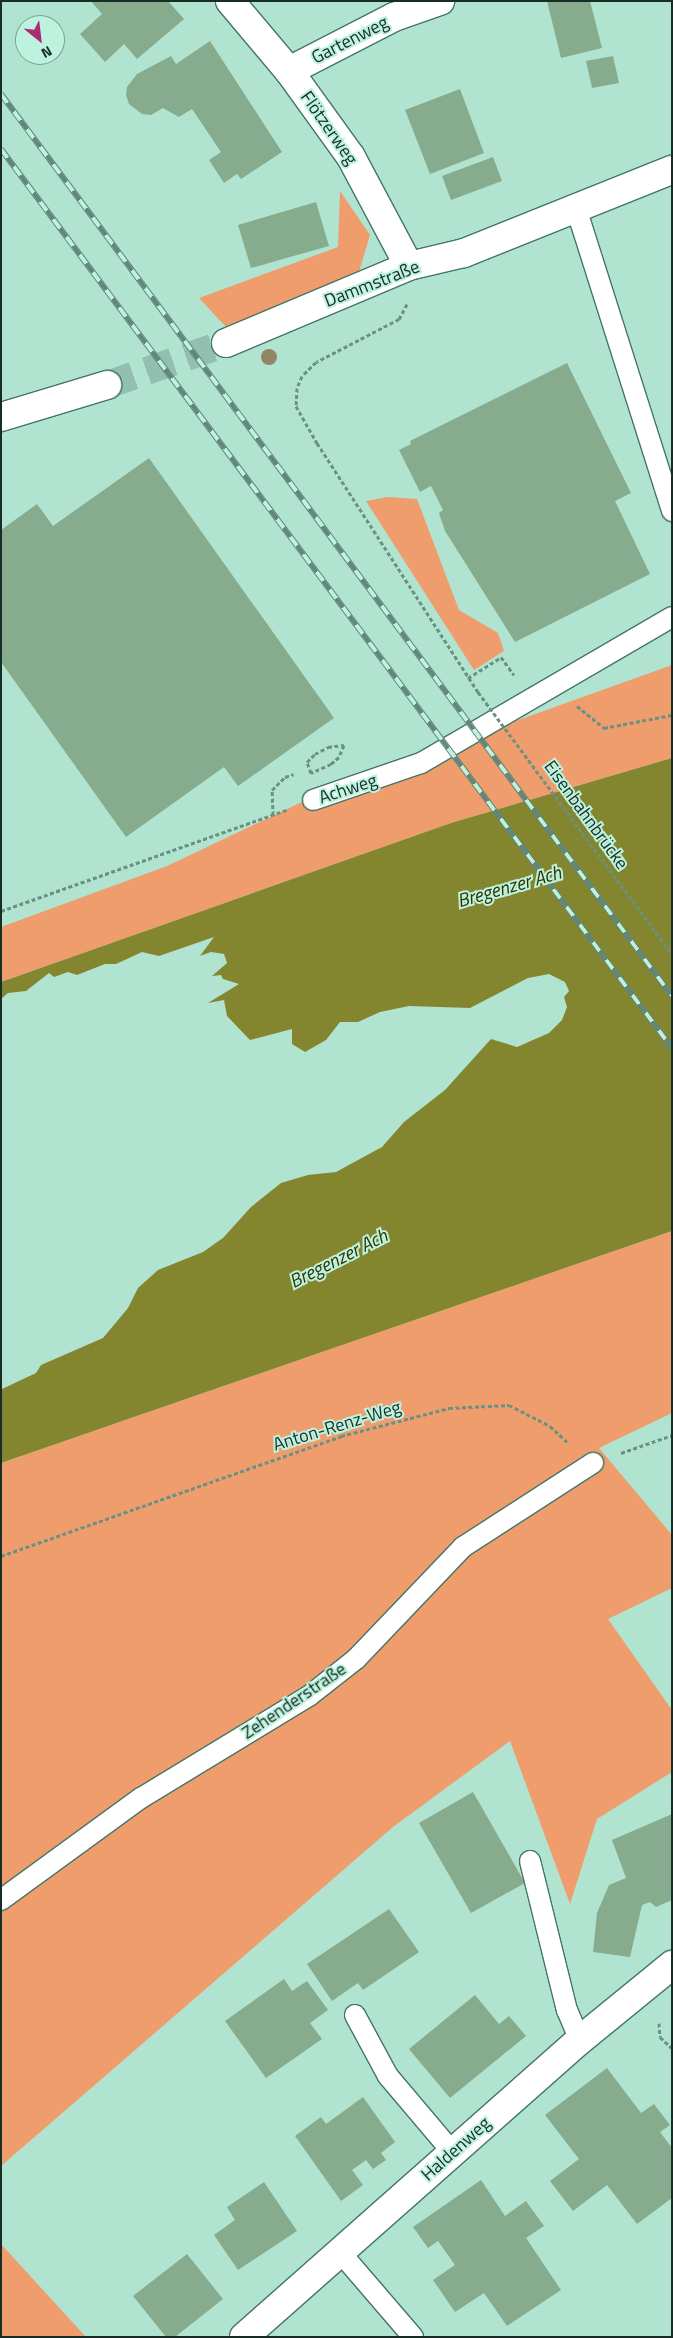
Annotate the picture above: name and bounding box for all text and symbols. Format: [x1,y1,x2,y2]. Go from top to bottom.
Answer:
street label: Gartenweg [308,11,392,69]
north arrow [15,15,65,65]
text: N [38,41,56,64]
street label: Flötzerweg [296,87,362,169]
street label: Dammstraße [321,256,423,312]
street label: Eisenbahnbrücke [539,756,633,874]
street label: Achweg [316,769,380,809]
water label: Bregenzer Ach [454,860,564,912]
water label: Bregenzer Ach [285,1224,391,1292]
street label: Anton-Renz-Weg [270,1396,404,1456]
street label: Zehenderstraße [238,1658,350,1744]
street label: Haldenweg [417,2112,495,2186]

